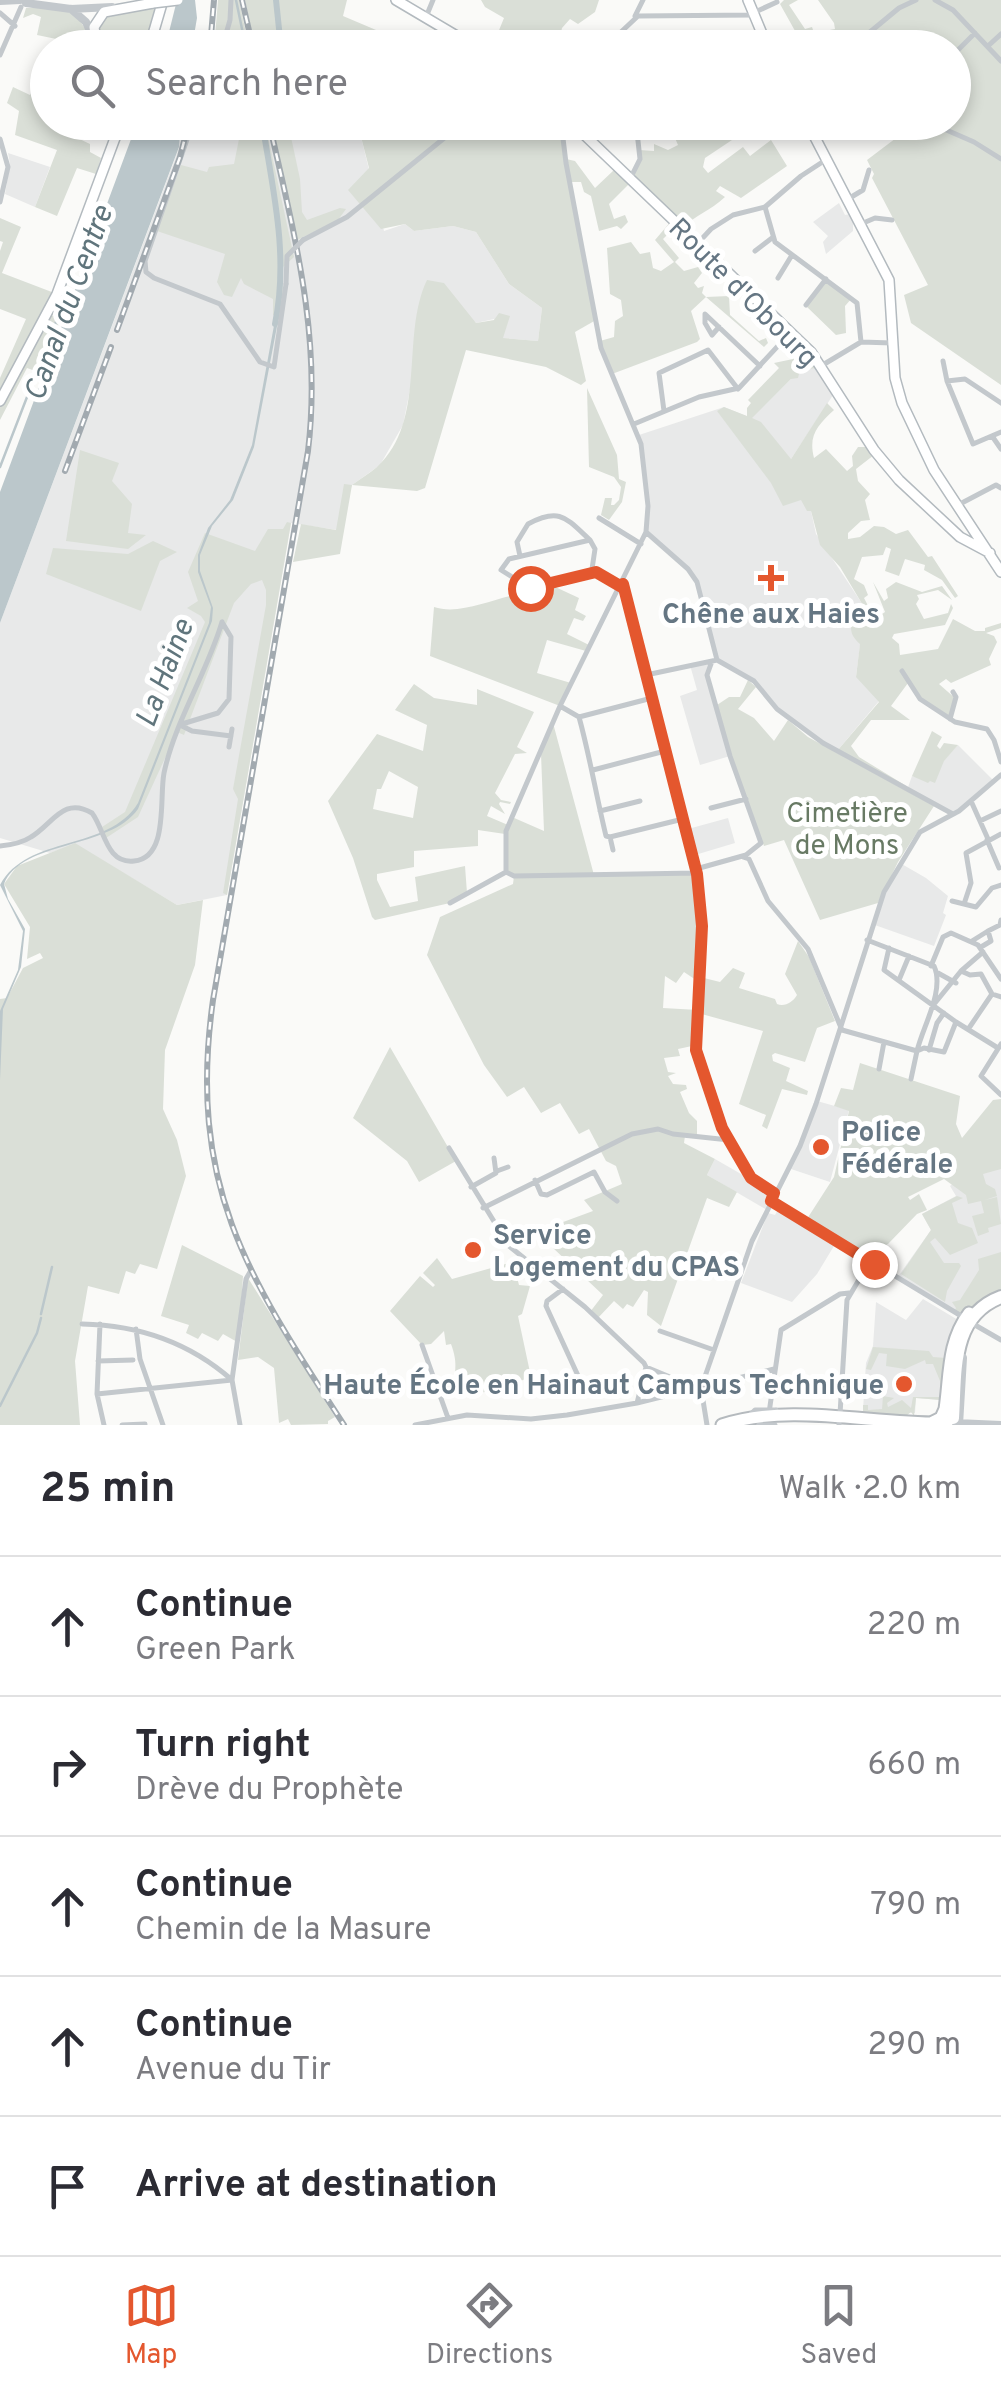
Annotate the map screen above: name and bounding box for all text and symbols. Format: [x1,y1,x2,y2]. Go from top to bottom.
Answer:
search box [30,30,971,140]
icon: search [65,58,120,113]
text: Search here [145,61,348,110]
water label: Canal du Centre [18,201,123,407]
street label: Route d'Obourg [659,212,824,377]
marker: Chêne aux Haies [758,565,784,591]
route start [508,566,554,612]
place label: Chêne aux Haies [662,598,880,634]
water label: La Haine [129,614,204,733]
park label: Cimetière de Mons [786,797,908,865]
place label: Police Fédérale [841,1116,953,1184]
marker: Police Fédérale [810,1136,832,1158]
place label: Service Logement du CPAS [493,1219,740,1287]
marker: Service Logement du CPAS [462,1239,484,1261]
route end [852,1242,898,1288]
place label: Haute École en Hainaut Campus Technique [323,1367,884,1405]
marker: Haute École en Hainaut Campus Technique [893,1373,915,1395]
text: 25 min [40,1464,175,1517]
text: Walk · 2.0 km [779,1470,961,1510]
text: Continue [135,1582,293,1631]
icon: ahead [40,1599,95,1654]
text: 220 m [867,1606,961,1646]
text: Green Park [135,1631,296,1671]
text: Turn right [135,1722,310,1771]
icon: right [40,1739,95,1794]
text: 660 m [868,1746,961,1786]
text: Drève du Prophète [135,1771,404,1811]
text: Continue [135,1862,293,1911]
icon: ahead [40,1879,95,1934]
text: 790 m [870,1886,961,1926]
text: Chemin de la Masure [135,1911,431,1951]
text: Continue [135,2002,293,2051]
icon: ahead [40,2019,95,2074]
text: 290 m [867,2026,961,2066]
text: Avenue du Tir [135,2051,331,2091]
icon: arrive [40,2159,95,2214]
text: Arrive at destination [135,2162,498,2211]
tab: Map [124,2278,179,2374]
tab: Directions [426,2278,553,2374]
tab: Saved [800,2278,877,2374]

